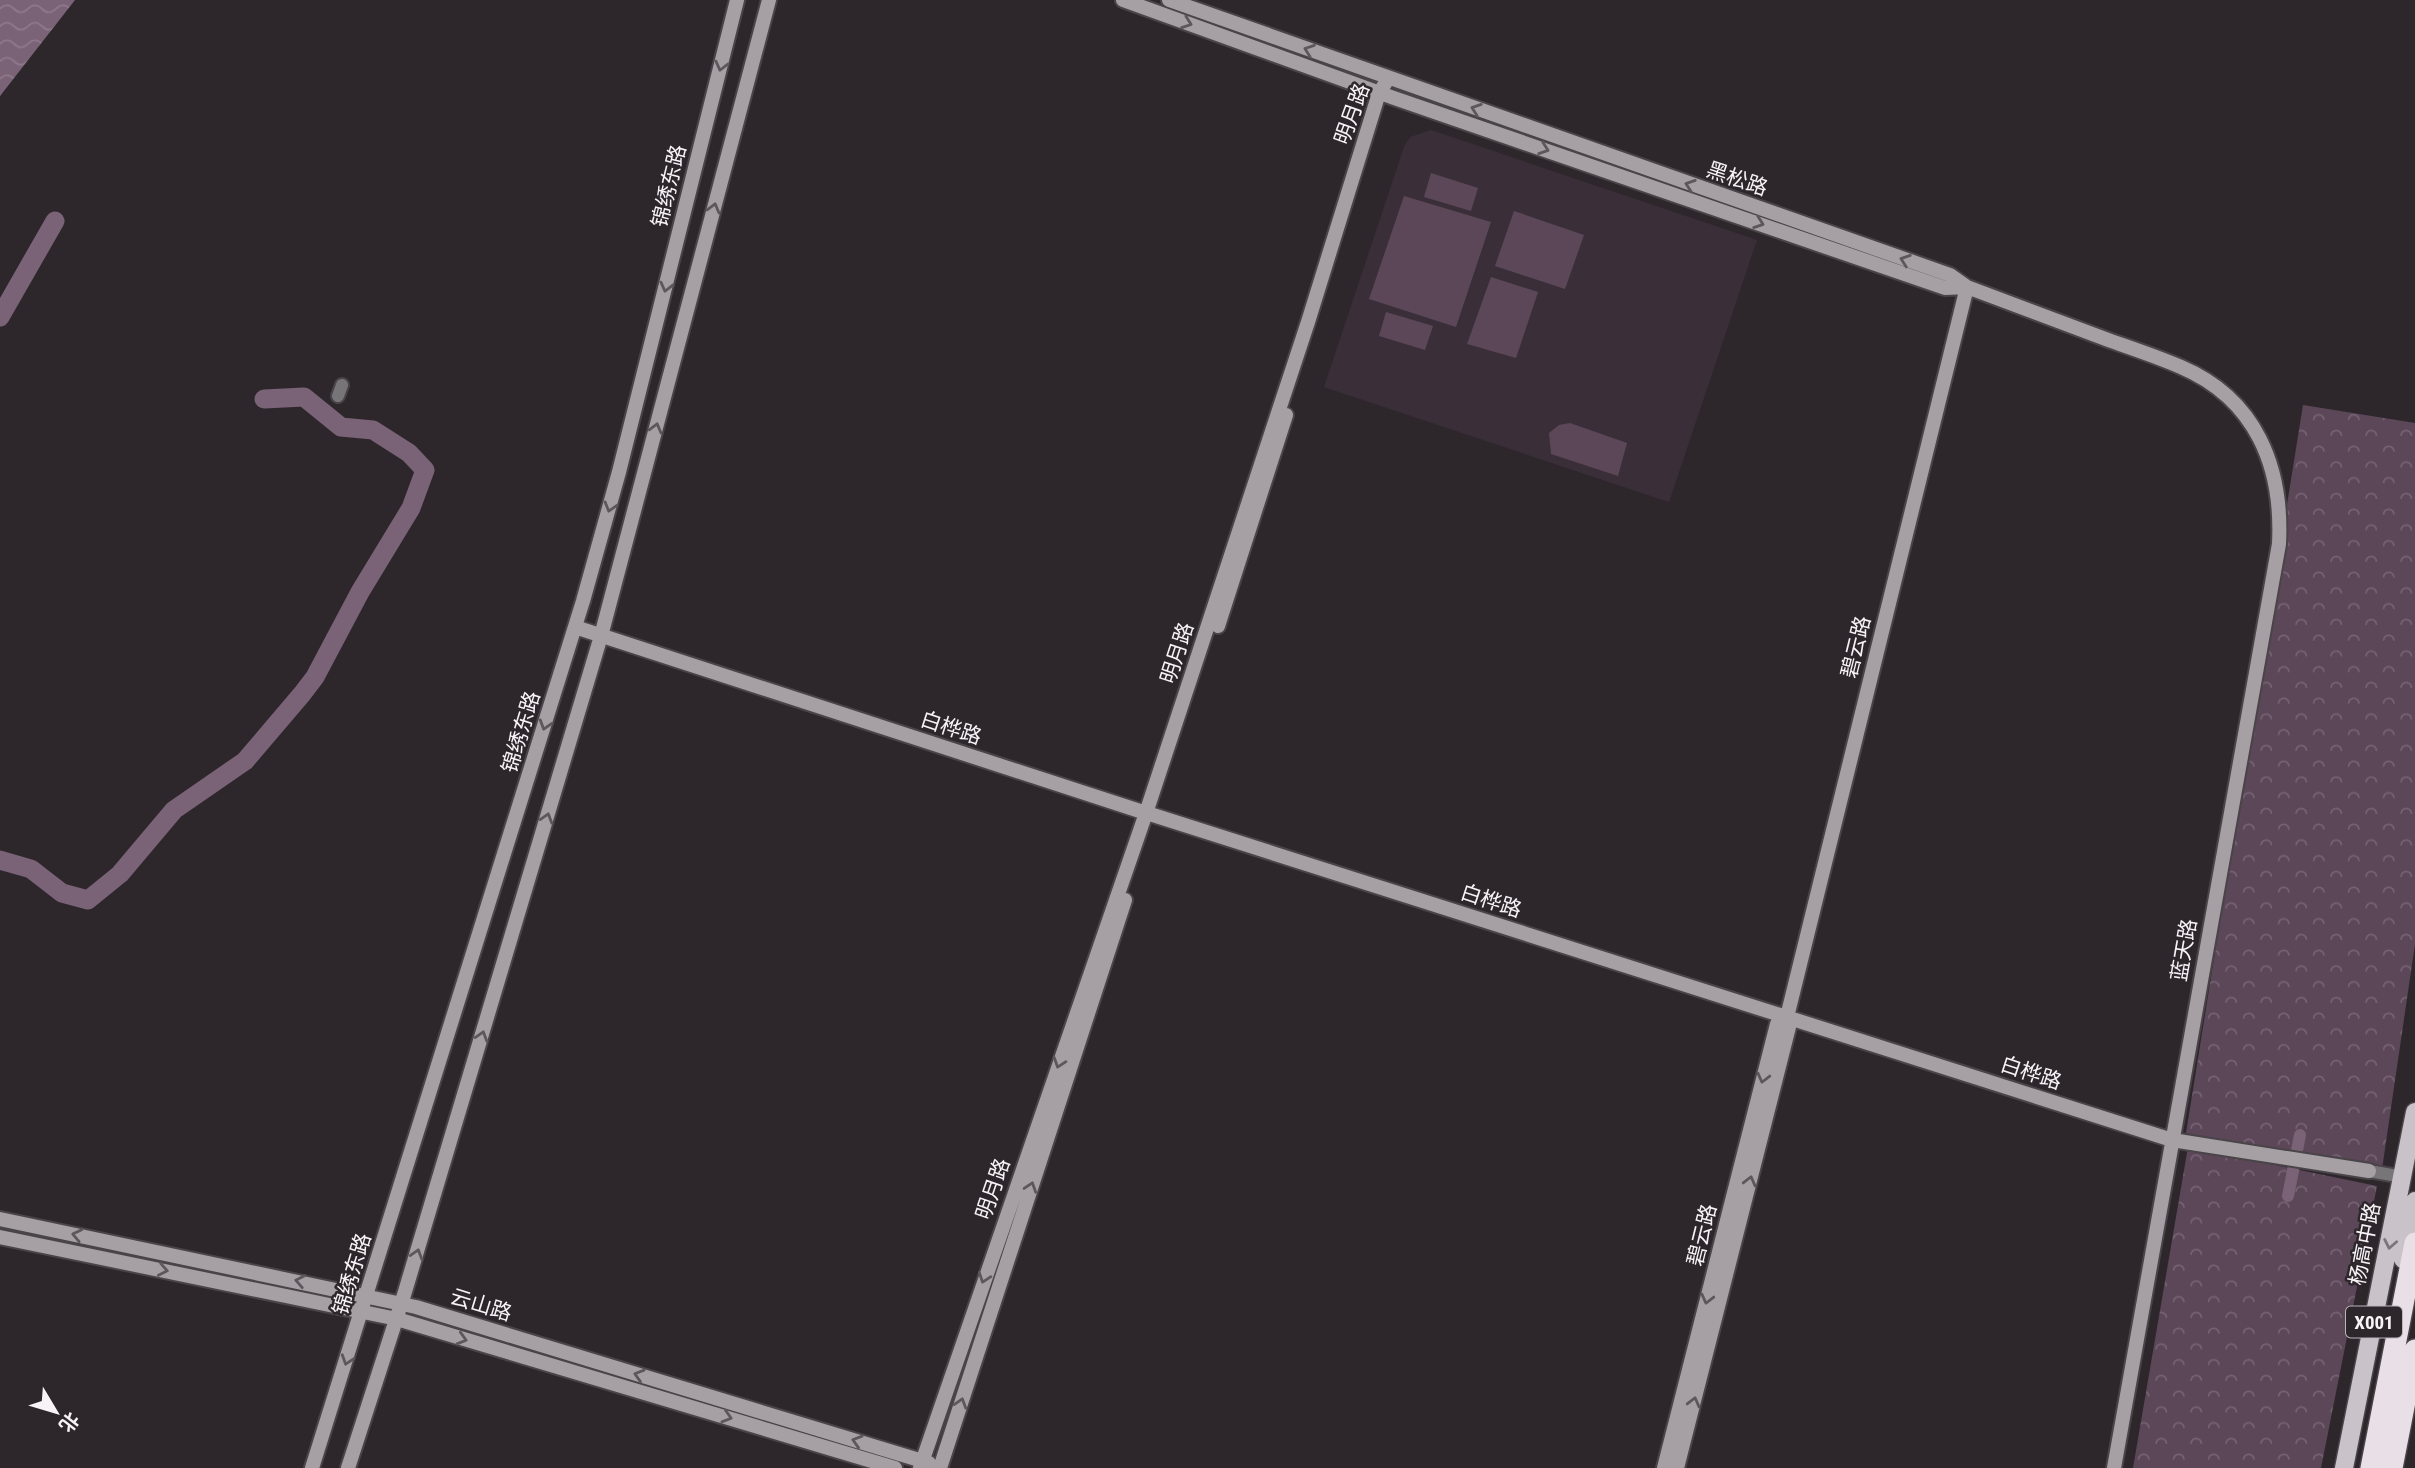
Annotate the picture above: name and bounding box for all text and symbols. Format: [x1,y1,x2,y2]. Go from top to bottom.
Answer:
one-way arrow [1180,15,1192,29]
one-way arrow [1304,44,1316,58]
one-way arrow [715,60,729,72]
street label: 明月路 [1330,80,1374,148]
one-way arrow [1470,103,1482,117]
one-way arrow [1537,141,1550,155]
street label: 锦绣东路 [647,142,691,230]
street label: 黑松路 [1703,157,1771,201]
one-way arrow [1685,179,1697,193]
one-way arrow [706,202,720,214]
one-way arrow [1753,215,1765,229]
one-way arrow [1899,254,1912,268]
one-way arrow [660,281,674,293]
one-way arrow [648,422,662,434]
one-way arrow [604,501,618,513]
street label: 碧云路 [1837,614,1875,680]
street label: 明月路 [1156,619,1198,687]
street label: 锦绣东路 [497,688,545,776]
street label: 白桦路 [917,707,985,749]
one-way arrow [538,719,553,731]
one-way arrow [538,812,553,824]
street label: 白桦路 [1457,880,1525,922]
street label: 蓝天路 [2167,917,2201,983]
one-way arrow [473,1030,488,1042]
street label: 白桦路 [1997,1052,2065,1094]
one-way arrow [1053,1056,1067,1068]
one-way arrow [1757,1072,1771,1084]
street label: 明月路 [971,1155,1015,1223]
one-way arrow [1742,1175,1756,1187]
one-way arrow [1023,1181,1038,1193]
street label: 杨高中路 [2345,1200,2385,1288]
street label: 碧云路 [1683,1202,1721,1268]
one-way arrow [71,1228,83,1243]
street label: 锦绣东路 [328,1230,376,1318]
one-way arrow [2383,1238,2398,1250]
one-way arrow [408,1248,423,1260]
one-way arrow [157,1261,169,1276]
one-way arrow [978,1271,992,1283]
one-way arrow [294,1274,306,1289]
street label: 云山路 [447,1284,515,1326]
one-way arrow [1701,1292,1715,1304]
road number: X001 [2346,1306,2402,1338]
one-way arrow [456,1330,468,1345]
one-way arrow [341,1353,355,1366]
one-way arrow [634,1369,646,1384]
north arrow [21,1377,91,1447]
one-way arrow [1686,1396,1700,1408]
one-way arrow [953,1397,967,1410]
text: 北 [54,1408,84,1437]
one-way arrow [721,1409,733,1424]
one-way arrow [851,1435,863,1450]

